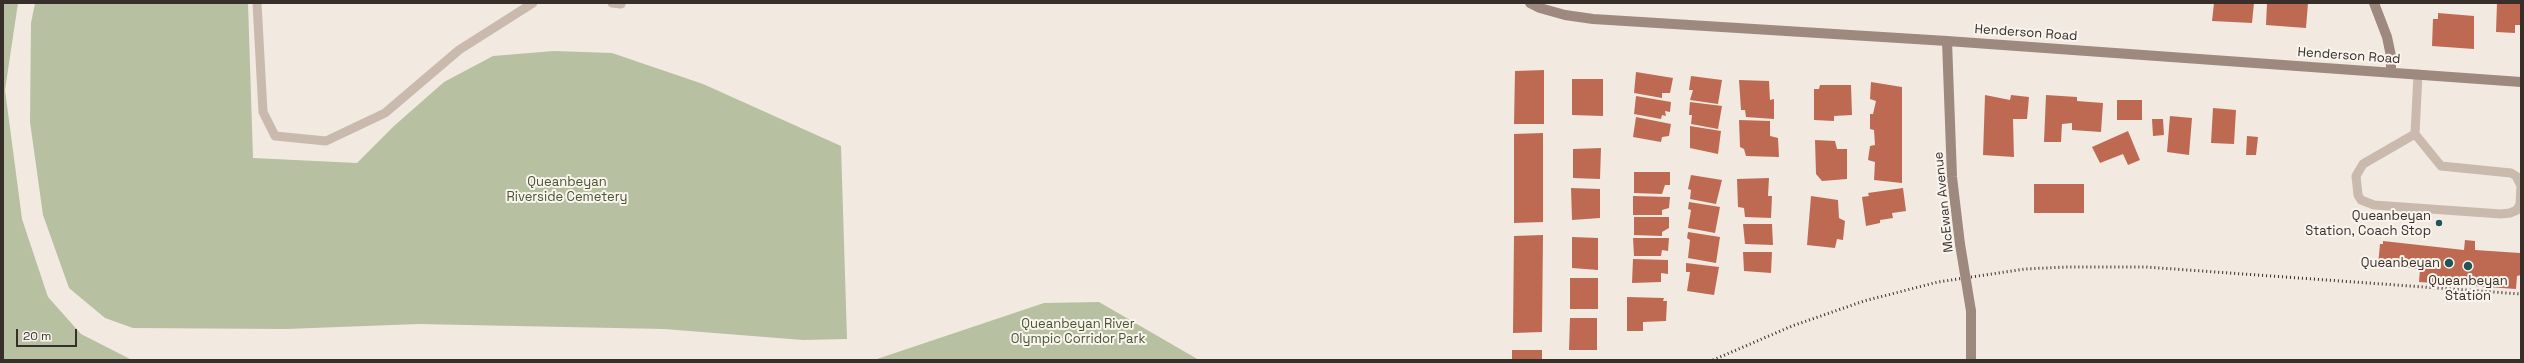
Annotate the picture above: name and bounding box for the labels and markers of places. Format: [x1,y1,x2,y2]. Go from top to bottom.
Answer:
place label: Queanbeyan Station, Coach Stop [2305,208,2431,239]
marker: Queanbeyan Station, Coach Stop [2434,218,2444,228]
place label: Queanbeyan [2361,255,2440,271]
marker: Queanbeyan [2443,257,2455,269]
marker: Queanbeyan Station [2462,260,2474,272]
place label: Queanbeyan Station [2428,273,2508,304]

